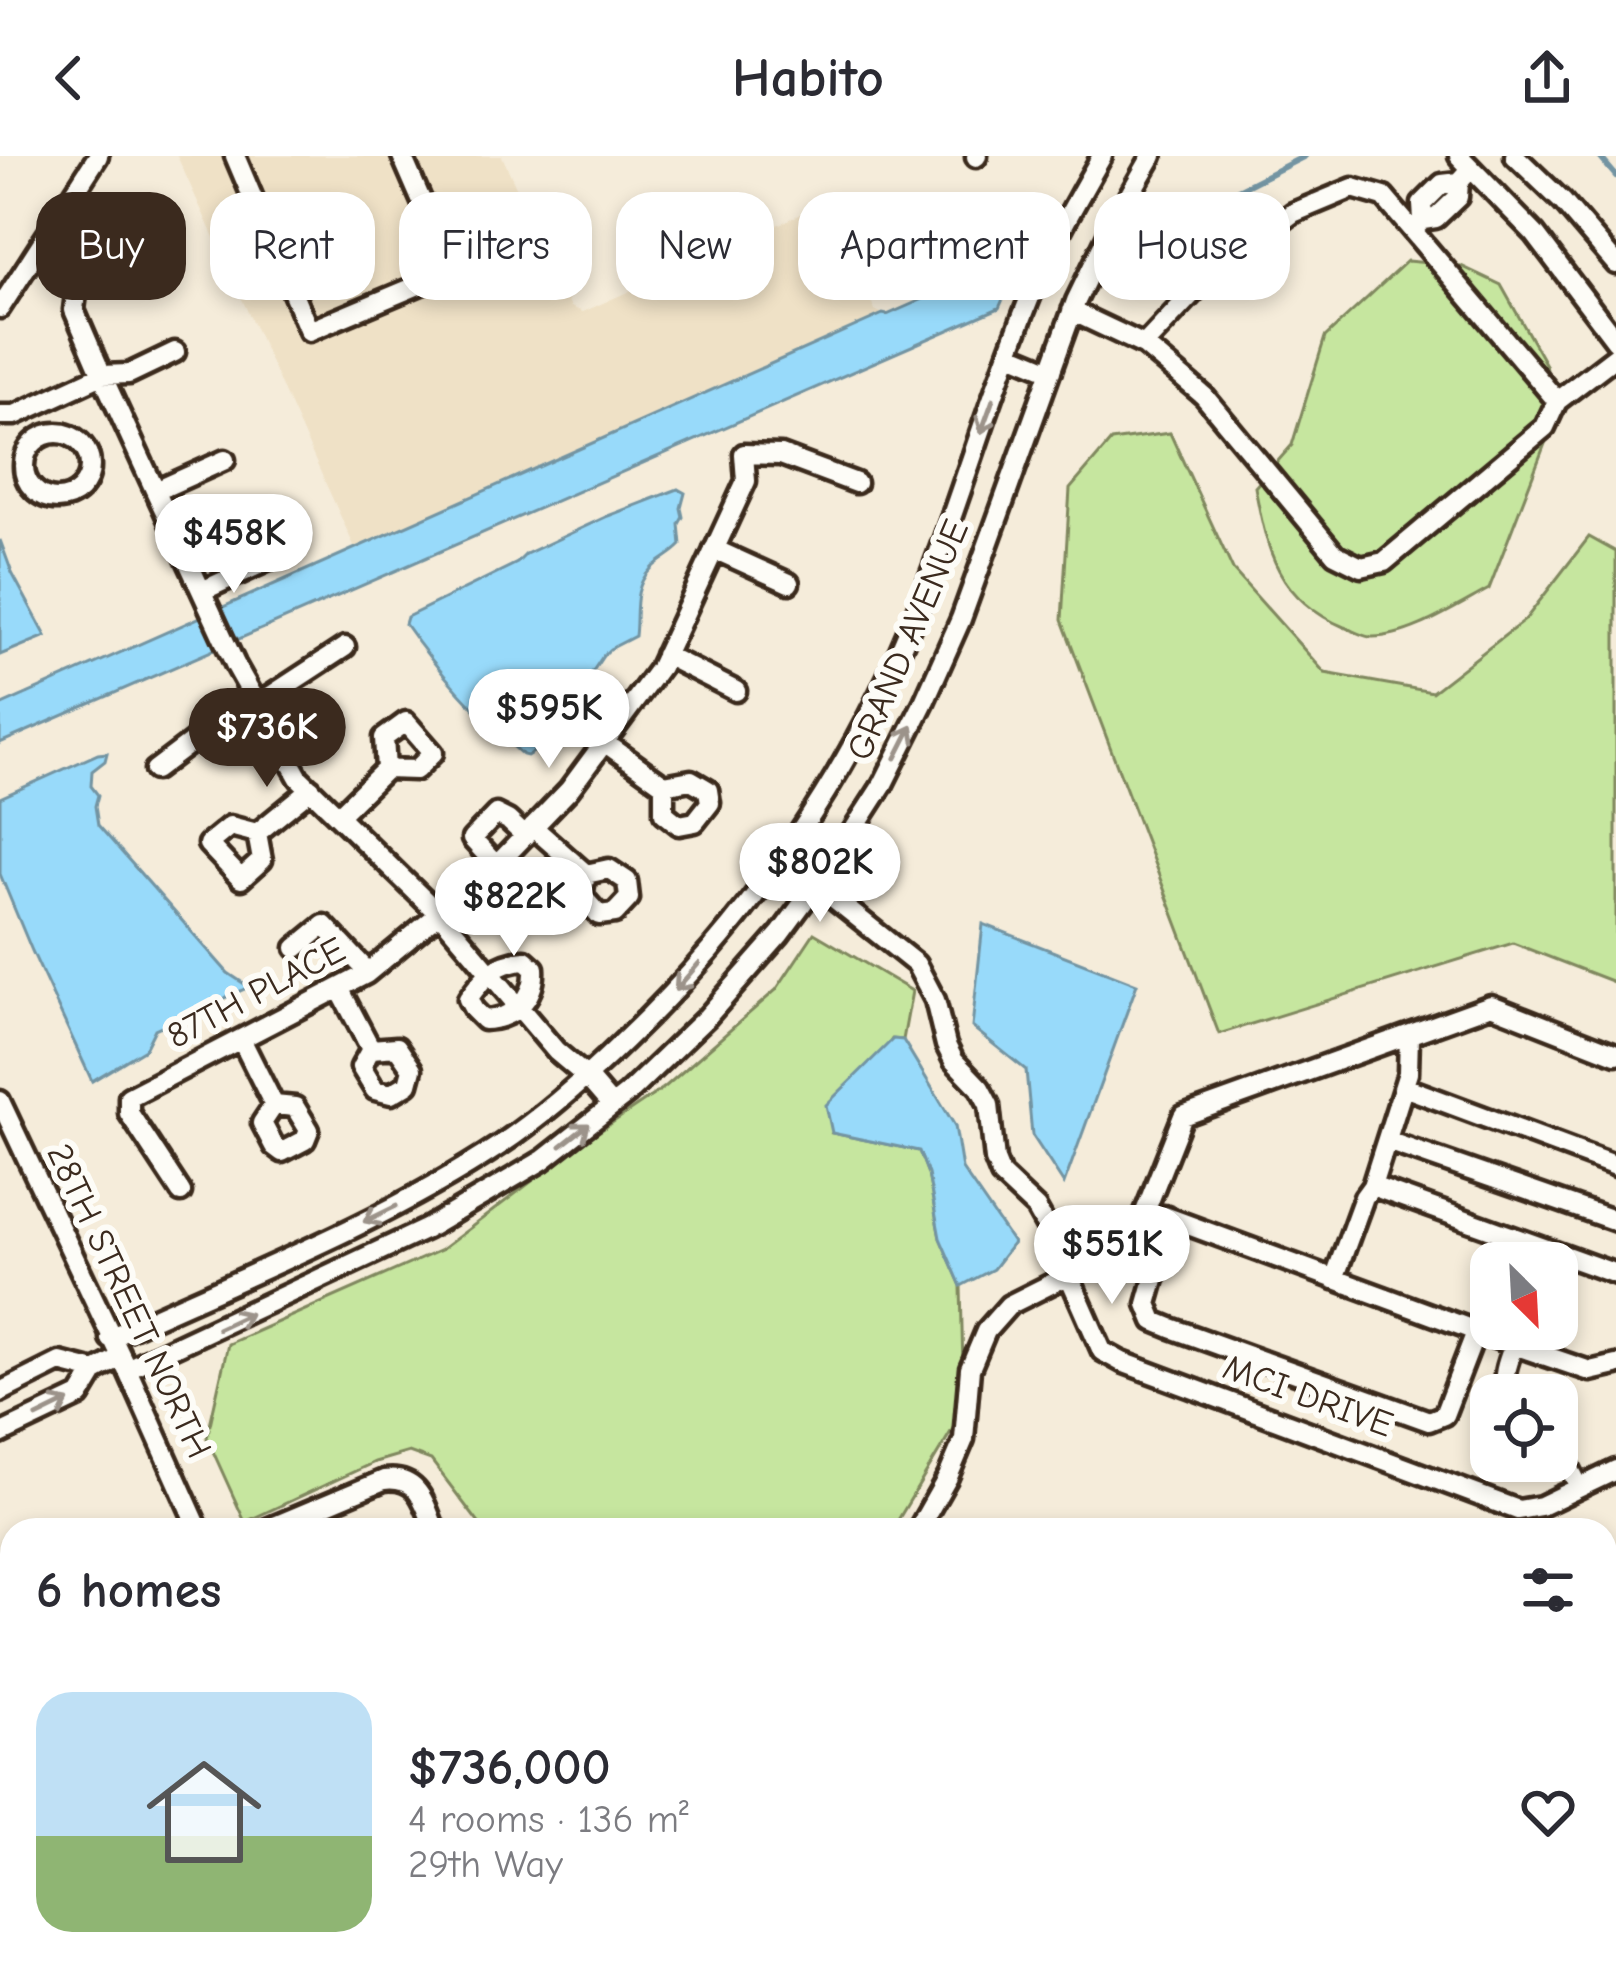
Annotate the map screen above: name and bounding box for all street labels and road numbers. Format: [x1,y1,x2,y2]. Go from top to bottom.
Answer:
street label: GRAND AVENUE [839,514,977,766]
street label: 87TH PLACE [160,929,352,1057]
street label: 28TH STREET NORTH [38,1137,220,1465]
street label: MCI DRIVE [1218,1346,1398,1446]

